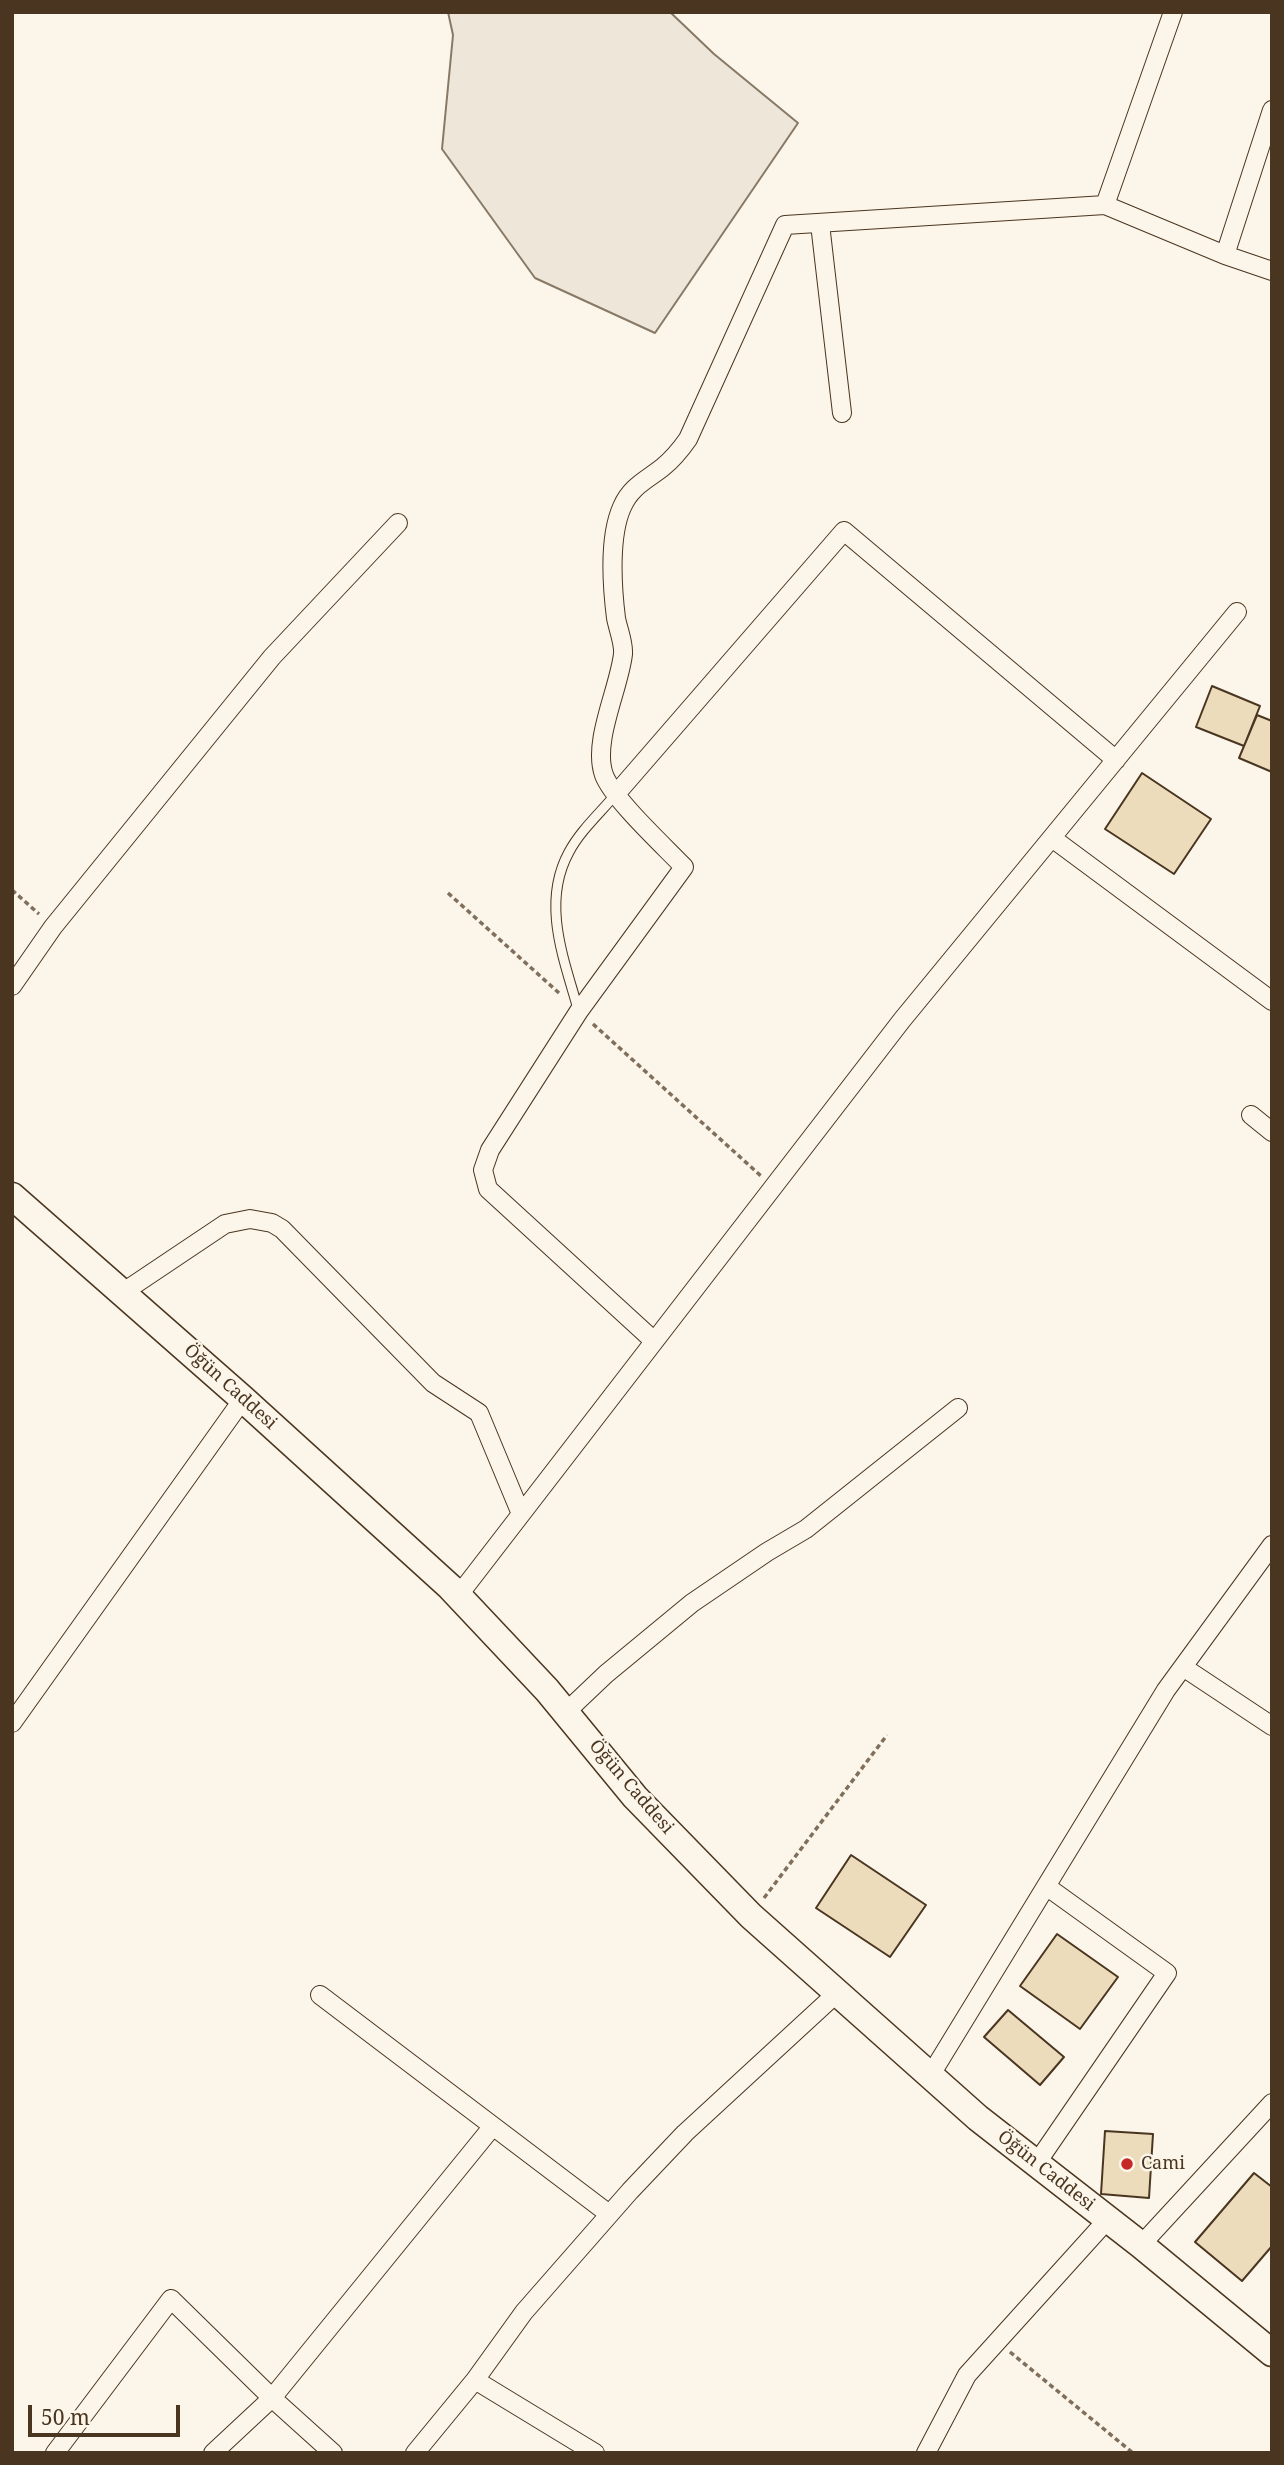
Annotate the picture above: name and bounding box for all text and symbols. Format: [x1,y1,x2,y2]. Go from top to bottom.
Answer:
street label: Öğün Caddesi [179,1340,281,1434]
street label: Öğün Caddesi [584,1736,678,1838]
street label: Öğün Caddesi [993,2126,1099,2216]
place label: Cami [1141,2153,1185,2175]
marker: Cami [1119,2156,1135,2172]
scale bar [32,2392,184,2436]
text: 50 m [41,2403,90,2431]

